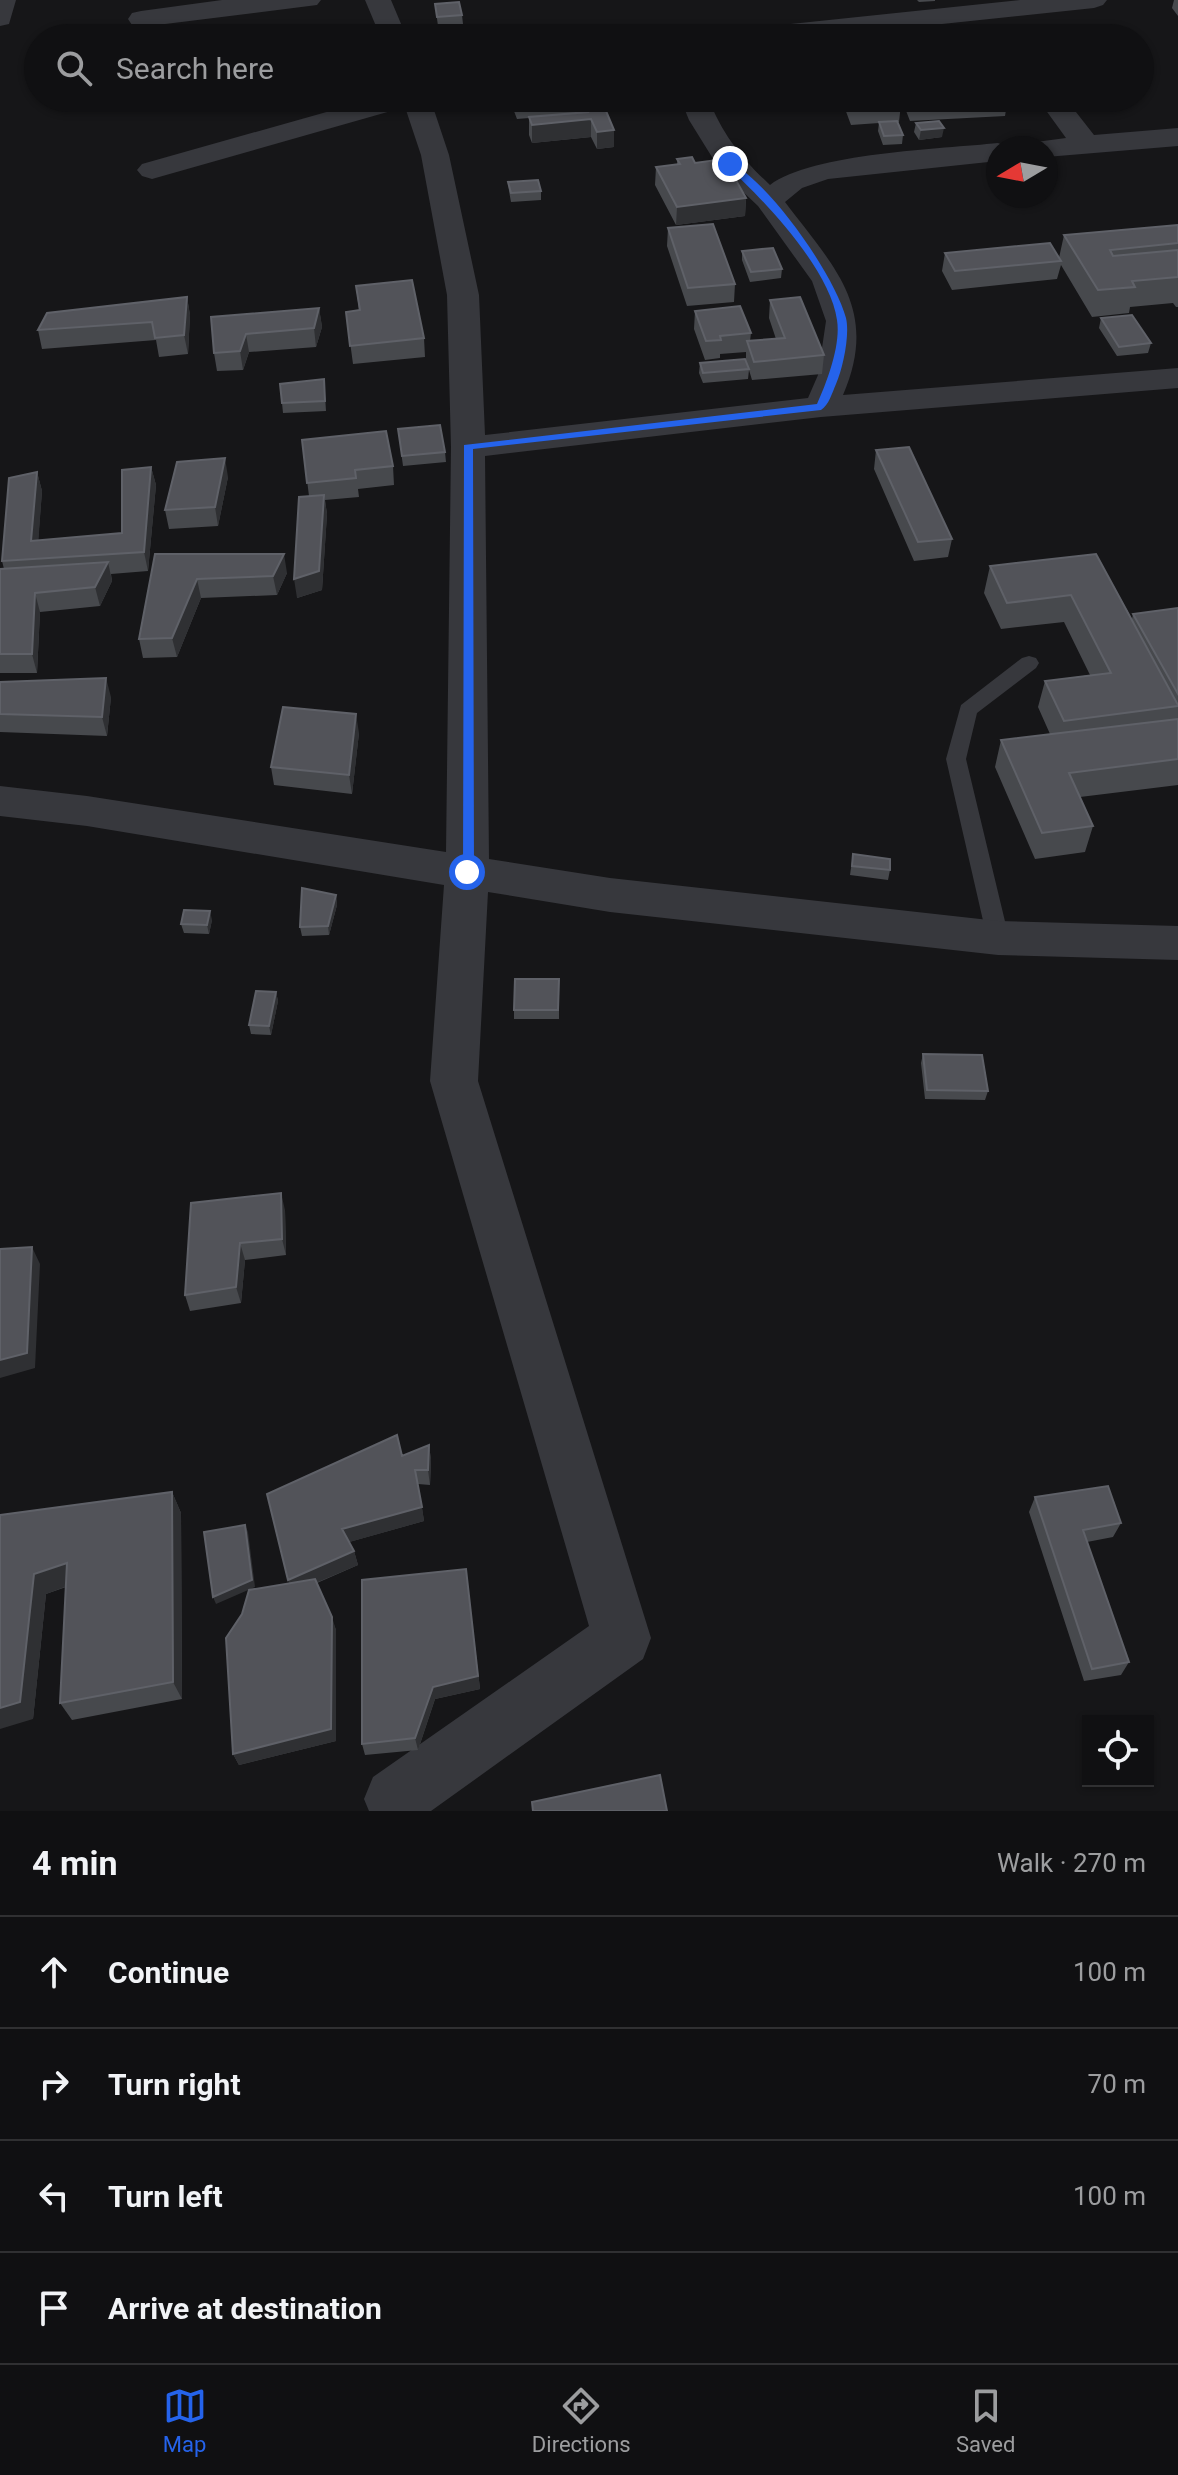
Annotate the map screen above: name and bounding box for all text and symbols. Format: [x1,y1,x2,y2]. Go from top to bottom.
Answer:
search box [24,24,1154,112]
icon: search [52,46,96,90]
text: Search here [116,51,274,86]
north arrow [986,136,1058,208]
route end [712,146,748,182]
route start [449,854,485,890]
map controls [1082,1715,1154,1787]
button: locate [1082,1715,1154,1787]
text: 4 min [32,1843,117,1883]
text: Walk · 270 m [997,1848,1146,1878]
icon: ahead [32,1950,76,1994]
text: Continue [108,1955,229,1990]
text: 100 m [1073,1957,1146,1987]
icon: right [32,2062,76,2106]
text: Turn right [108,2067,241,2102]
text: 70 m [1088,2069,1146,2099]
icon: left [32,2174,76,2218]
text: Turn left [108,2179,223,2214]
text: 100 m [1073,2181,1146,2211]
icon: arrive [32,2286,76,2330]
text: Arrive at destination [108,2291,382,2326]
tab: Map [163,2384,207,2457]
tab: Directions [532,2384,631,2457]
tab: Saved [956,2384,1015,2457]

